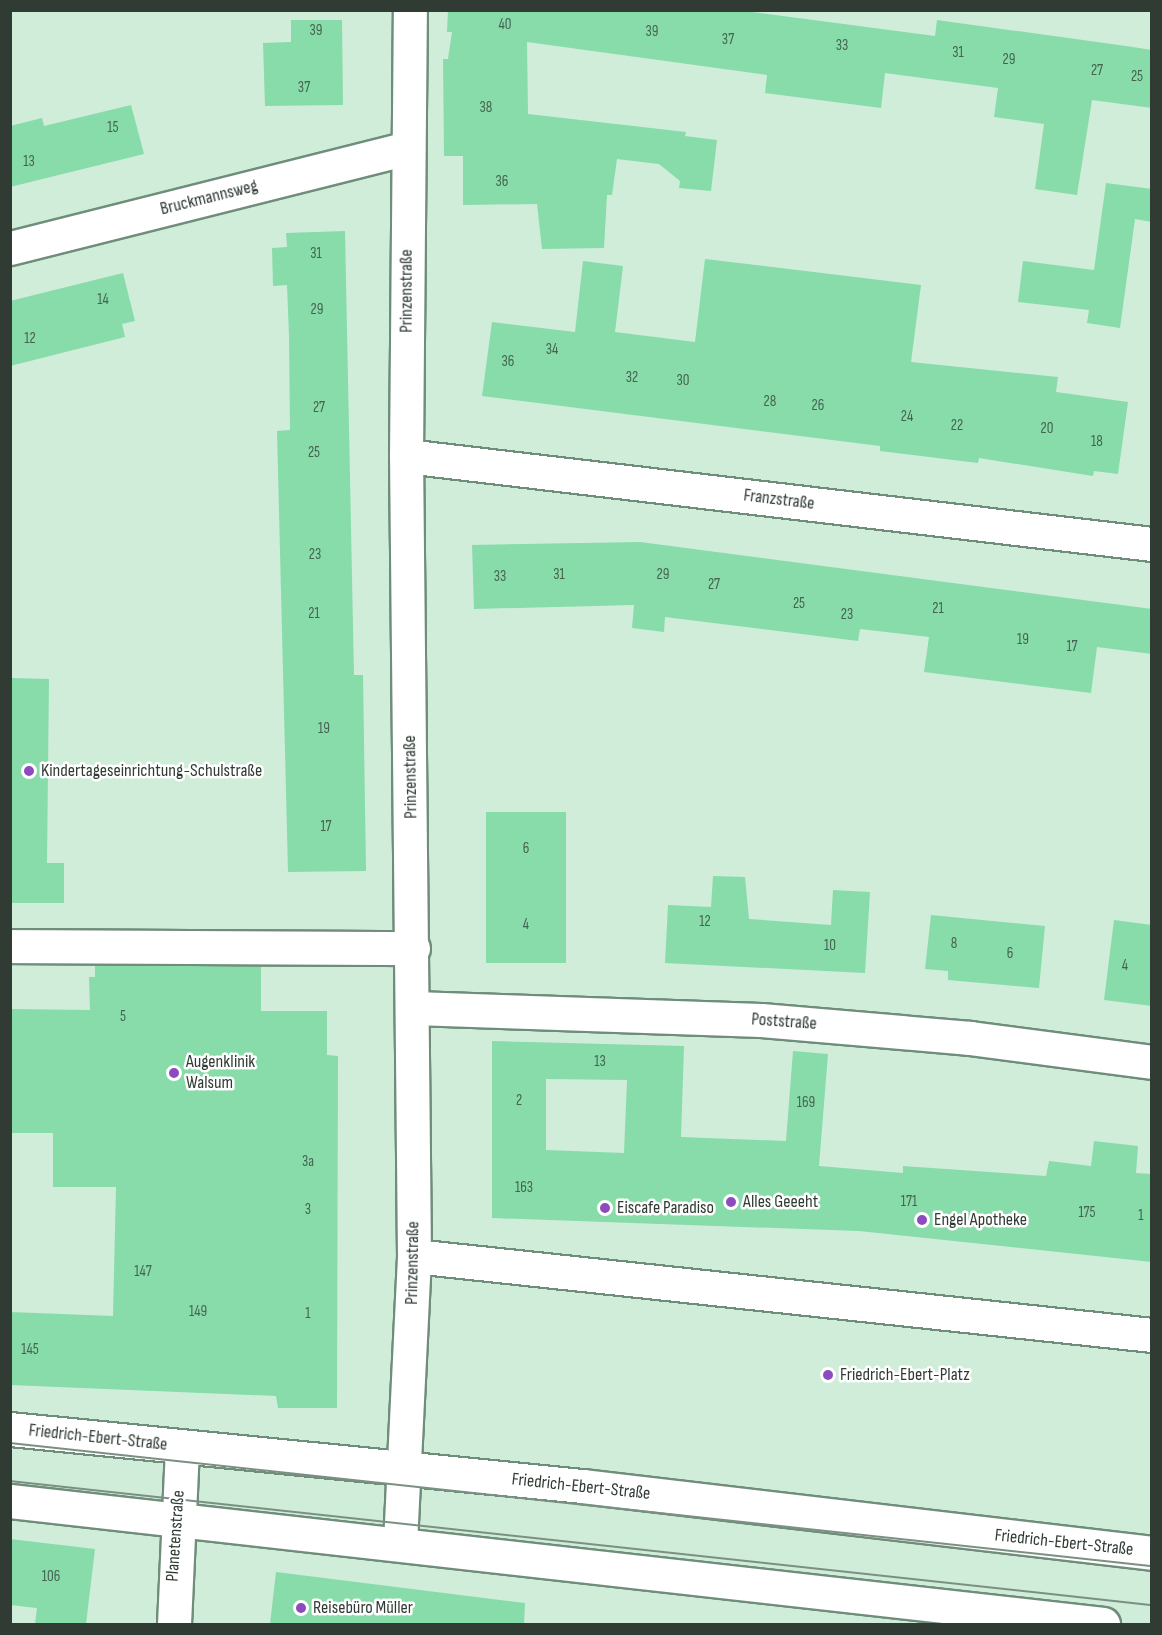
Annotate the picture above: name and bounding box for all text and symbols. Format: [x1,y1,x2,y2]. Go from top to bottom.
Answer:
house number: 40 [499,16,511,34]
house number: 39 [310,22,322,40]
house number: 39 [646,23,658,41]
house number: 37 [722,31,734,49]
house number: 33 [836,37,848,55]
house number: 31 [952,44,964,62]
house number: 29 [1003,51,1015,69]
house number: 27 [1091,62,1103,80]
house number: 25 [1131,68,1143,86]
house number: 37 [298,79,310,97]
house number: 38 [480,99,492,117]
house number: 15 [107,119,119,137]
house number: 13 [23,153,35,171]
house number: 36 [496,173,508,191]
street label: Bruckmannsweg [158,175,260,221]
house number: 31 [310,245,322,263]
street label: Prinzenstraße [396,249,418,333]
house number: 14 [97,291,109,309]
house number: 29 [311,301,323,319]
house number: 12 [24,330,36,348]
house number: 34 [546,341,558,359]
house number: 36 [502,353,514,371]
house number: 32 [626,369,638,387]
house number: 30 [677,372,689,390]
house number: 28 [764,393,776,411]
house number: 26 [812,397,824,415]
house number: 27 [313,399,325,417]
house number: 24 [901,408,913,426]
house number: 22 [951,417,963,435]
house number: 20 [1041,420,1053,438]
house number: 18 [1091,433,1103,451]
house number: 25 [308,444,320,462]
street label: Franzstraße [742,485,816,515]
house number: 23 [309,546,321,564]
house number: 31 [553,566,565,584]
house number: 29 [657,566,669,584]
house number: 33 [494,568,506,586]
house number: 27 [708,576,720,594]
house number: 25 [793,595,805,613]
house number: 21 [932,600,944,618]
house number: 21 [308,605,320,623]
house number: 23 [841,606,853,624]
house number: 19 [1017,631,1029,649]
house number: 17 [1066,638,1078,656]
house number: 19 [318,720,330,738]
street label: Prinzenstraße [399,735,423,819]
place label: Kindertageseinrichtung-Schulstraße [41,760,262,782]
marker: Kindertageseinrichtung-Schulstraße [22,764,36,778]
house number: 17 [320,818,332,836]
house number: 6 [523,840,529,858]
house number: 12 [699,913,711,931]
house number: 4 [523,916,529,934]
house number: 8 [951,935,957,953]
house number: 10 [824,937,836,955]
house number: 6 [1007,945,1013,963]
house number: 4 [1122,957,1128,975]
house number: 5 [120,1008,126,1026]
street label: Poststraße [751,1009,817,1035]
place label: Augenklinik Walsum [186,1052,255,1094]
house number: 13 [594,1053,606,1071]
marker: Augenklinik Walsum [167,1066,181,1080]
house number: 2 [516,1092,522,1110]
house number: 169 [797,1094,815,1112]
house number: 3a [302,1153,314,1171]
house number: 163 [515,1179,533,1197]
place label: Alles Geeeht [743,1191,818,1213]
house number: 171 [901,1193,917,1211]
marker: Alles Geeeht [724,1195,738,1209]
place label: Eiscafe Paradiso [617,1197,714,1219]
house number: 3 [305,1201,311,1219]
marker: Eiscafe Paradiso [598,1201,612,1215]
house number: 175 [1078,1204,1096,1222]
house number: 1 [1138,1207,1144,1225]
place label: Engel Apotheke [934,1209,1027,1231]
marker: Engel Apotheke [915,1213,929,1227]
street label: Prinzenstraße [401,1221,425,1305]
house number: 147 [134,1263,152,1281]
house number: 149 [189,1303,207,1321]
house number: 1 [305,1305,311,1323]
house number: 145 [21,1341,39,1359]
place label: Friedrich-Ebert-Platz [840,1364,970,1386]
marker: Friedrich-Ebert-Platz [821,1368,835,1382]
street label: Friedrich-Ebert-Straße [28,1420,168,1456]
street label: Friedrich-Ebert-Straße [511,1469,651,1505]
street label: Planetenstraße [162,1490,190,1582]
street label: Friedrich-Ebert-Straße [994,1525,1134,1561]
house number: 106 [42,1568,60,1586]
place label: Reisebüro Müller [313,1597,413,1619]
marker: Reisebüro Müller [294,1601,308,1615]

